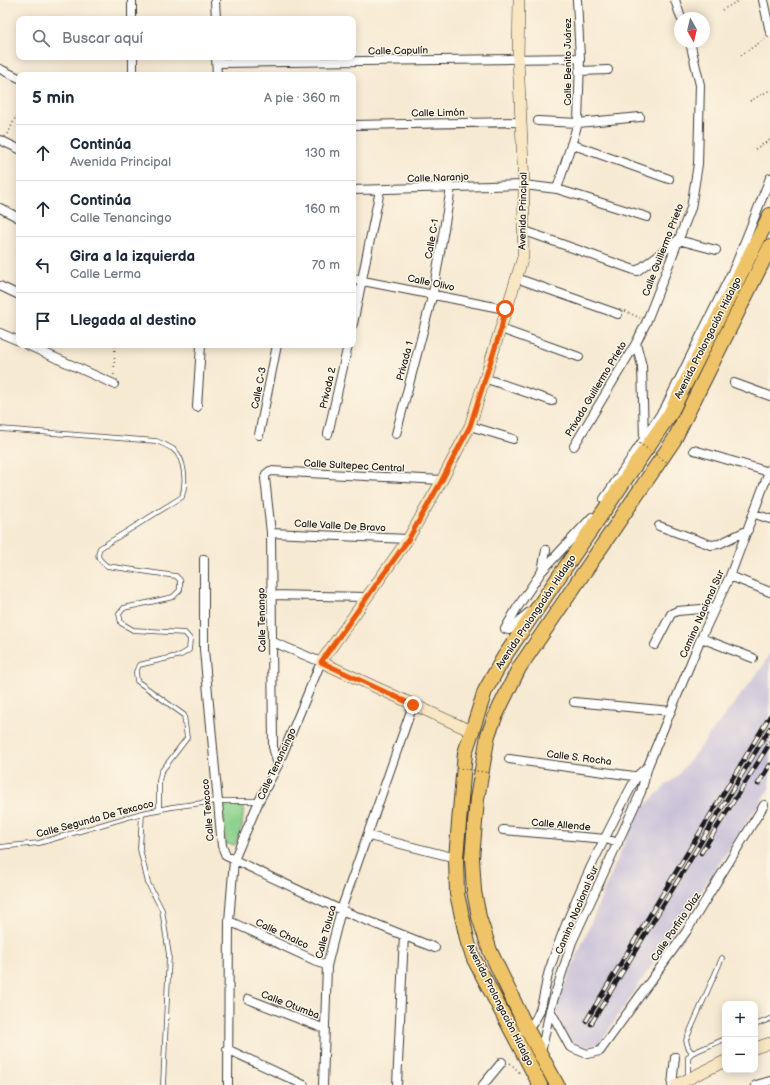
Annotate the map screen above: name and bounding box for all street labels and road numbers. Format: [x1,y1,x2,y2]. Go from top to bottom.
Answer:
street label: Calle Benito Juárez [562,18,574,106]
street label: Calle Capulín [368,44,428,58]
street label: Calle Limón [411,107,465,119]
street label: Calle Naranjo [407,171,469,185]
street label: Avenida Principal [516,172,530,250]
street label: Calle Guillermo Prieto [640,202,686,298]
street label: Calle C-1 [423,218,441,260]
street label: Calle Olivo [406,272,456,294]
street label: Avenida Prolongación Hidalgo [672,275,744,401]
street label: Privada Guillermo Prieto [563,339,629,439]
street label: Privada 1 [394,340,416,382]
street label: Calle C-3 [249,366,269,410]
street label: Privada 2 [317,366,339,410]
street label: Calle Sultepec Central [303,457,405,475]
street label: Calle Valle De Bravo [294,518,386,534]
street label: Avenida Prolongación Hidalgo [493,552,579,671]
street label: Camino Nacional Sur [677,568,727,660]
street label: Calle Tenango [255,587,269,652]
street label: Calle Tenancingo [255,726,299,802]
street label: Calle S. Rocha [546,748,613,768]
street label: Calle Texcoco [199,778,217,842]
street label: Calle Segunda De Texcoco [35,797,155,840]
street label: Calle Allende [531,816,591,834]
street label: Camino Nacional Sur [553,863,601,956]
street label: Calle Porfirio Díaz [649,890,704,964]
street label: Calle Toluca [313,904,339,960]
street label: Calle Chalco [254,916,311,952]
street label: Avenida Prolongación Hidalgo [464,942,536,1068]
street label: Calle Otumba [259,988,321,1022]

